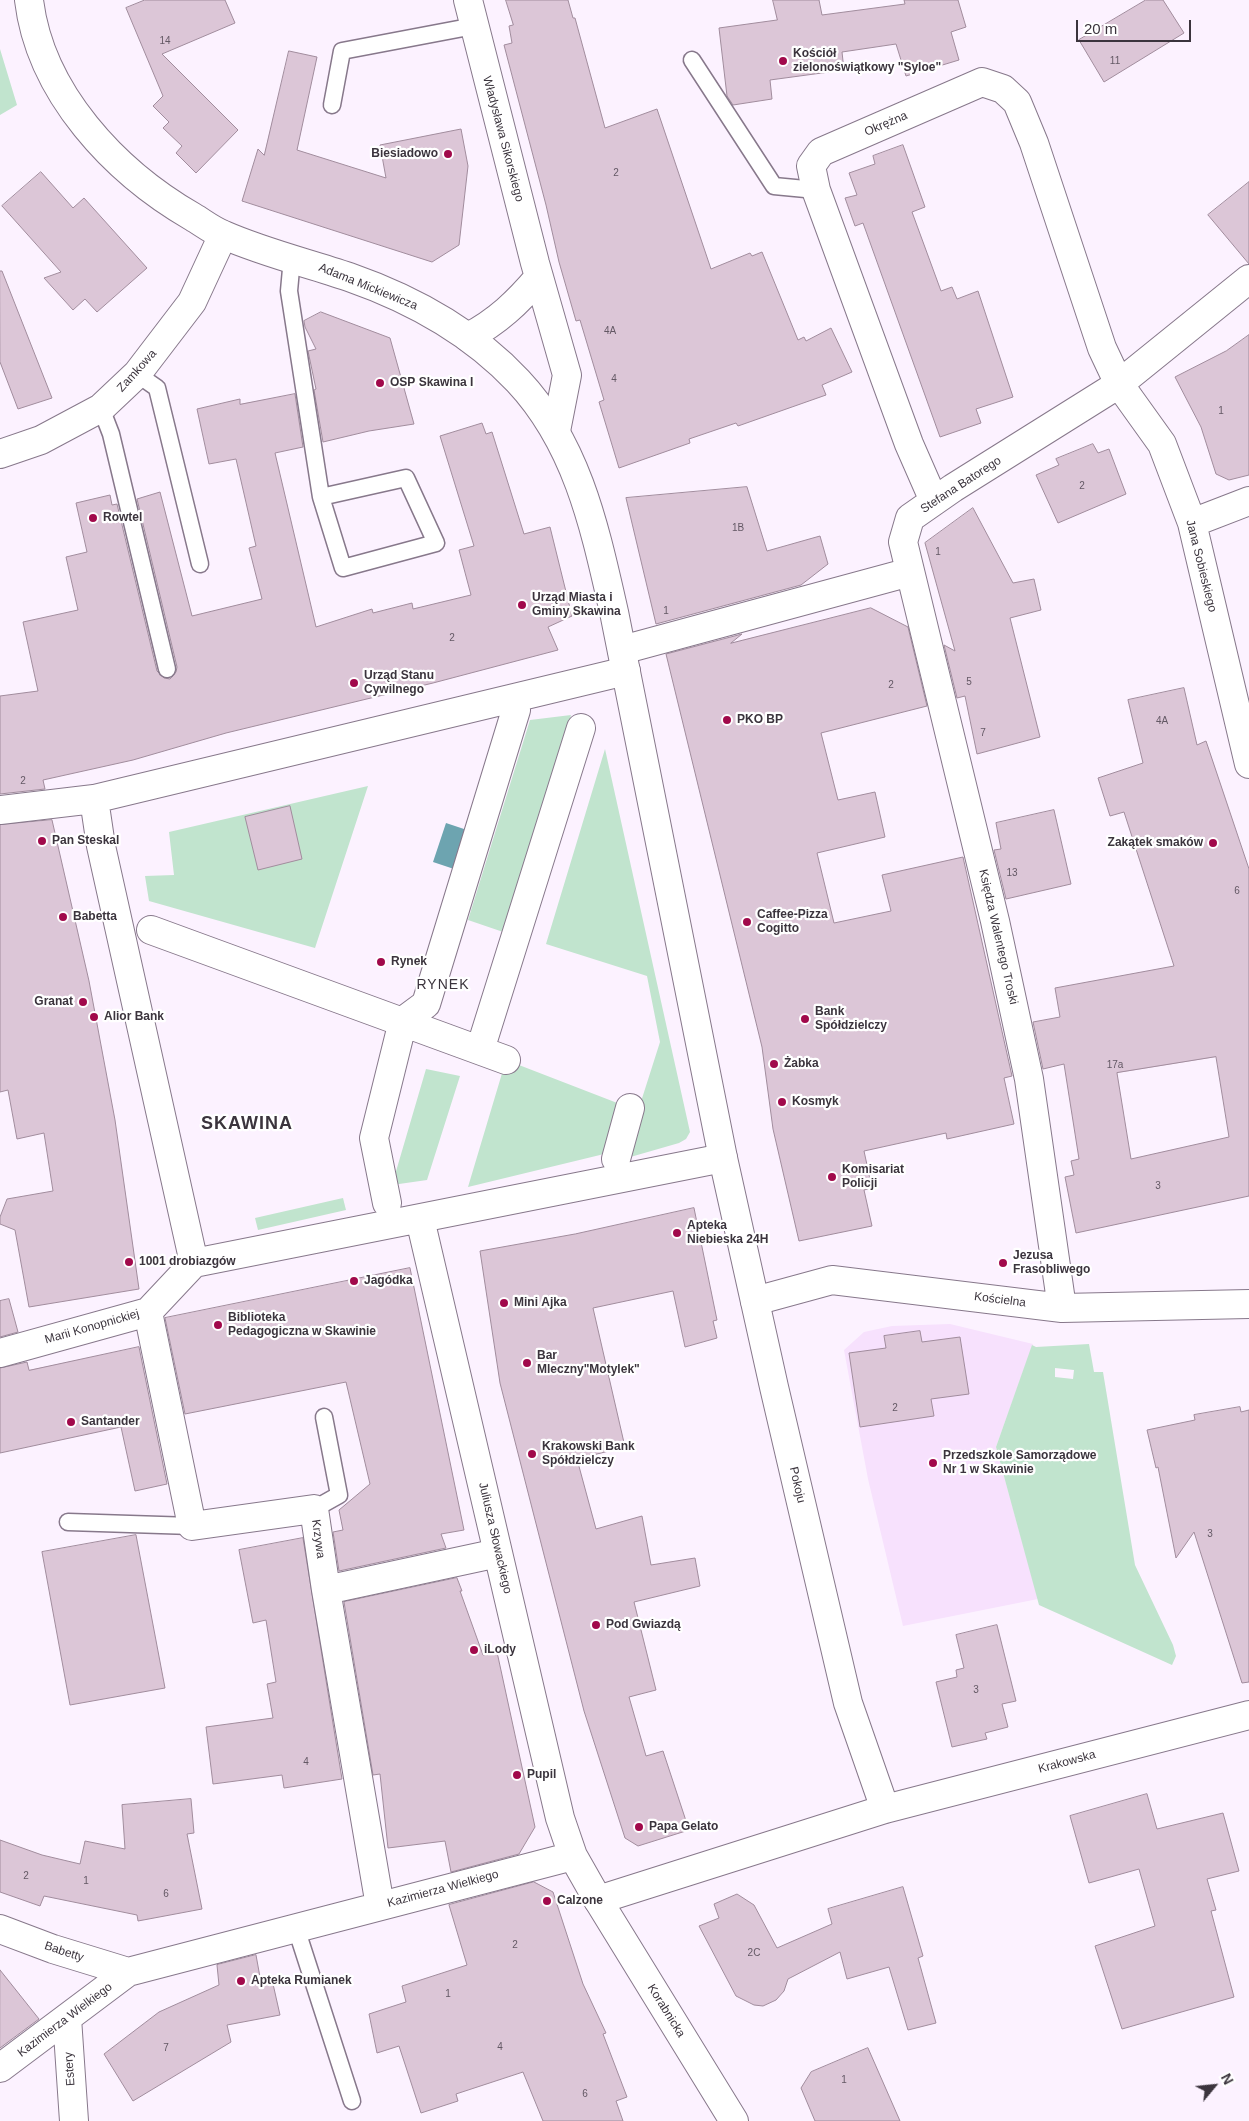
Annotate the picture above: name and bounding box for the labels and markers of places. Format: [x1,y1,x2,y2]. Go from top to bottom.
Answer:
place label: Kościół zielonoświątkowy "Syloe" [793,47,941,75]
marker: Kościół zielonoświątkowy "Syloe" [777,55,789,67]
place label: Biesiadowo [371,147,438,161]
marker: Biesiadowo [442,148,454,160]
place label: OSP Skawina I [390,376,473,390]
marker: OSP Skawina I [374,377,386,389]
place label: Rowtel [103,511,142,525]
marker: Rowtel [87,512,99,524]
place label: Urząd Miasta i Gminy Skawina [532,591,621,619]
marker: Urząd Miasta i Gminy Skawina [516,599,528,611]
place label: Urząd Stanu Cywilnego [364,669,434,697]
marker: Urząd Stanu Cywilnego [348,677,360,689]
place label: PKO BP [737,713,783,727]
marker: PKO BP [721,714,733,726]
place label: Pan Steskal [52,834,119,848]
marker: Pan Steskal [36,835,48,847]
place label: Zakątek smaków [1108,836,1203,850]
marker: Zakątek smaków [1207,837,1219,849]
place label: Caffee-Pizza Cogitto [757,908,828,936]
place label: Babetta [73,910,117,924]
marker: Babetta [57,911,69,923]
marker: Caffee-Pizza Cogitto [741,916,753,928]
place label: Rynek [391,955,427,969]
marker: Rynek [375,956,387,968]
place label: Granat [34,995,73,1009]
marker: Granat [77,996,89,1008]
place label: Bank Spółdzielczy [815,1005,887,1033]
place label: Alior Bank [104,1010,164,1024]
marker: Alior Bank [88,1011,100,1023]
marker: Bank Spółdzielczy [799,1013,811,1025]
place label: Żabka [784,1057,819,1071]
marker: Żabka [768,1058,780,1070]
place label: Kosmyk [792,1095,839,1109]
marker: Kosmyk [776,1096,788,1108]
place label: Komisariat Policji [842,1163,904,1191]
marker: Komisariat Policji [826,1171,838,1183]
place label: Apteka Niebieska 24H [687,1219,768,1247]
marker: Apteka Niebieska 24H [671,1227,683,1239]
place label: Jezusa Frasobliwego [1013,1249,1090,1277]
place label: 1001 drobiazgów [139,1255,236,1269]
marker: 1001 drobiazgów [123,1256,135,1268]
marker: Jezusa Frasobliwego [997,1257,1009,1269]
place label: Jagódka [364,1274,413,1288]
marker: Jagódka [348,1275,360,1287]
place label: Mini Ajka [514,1296,567,1310]
marker: Mini Ajka [498,1297,510,1309]
place label: Biblioteka Pedagogiczna w Skawinie [228,1311,376,1339]
marker: Biblioteka Pedagogiczna w Skawinie [212,1319,224,1331]
place label: Bar Mleczny"Motylek" [537,1349,640,1377]
marker: Bar Mleczny"Motylek" [521,1357,533,1369]
place label: Santander [81,1415,140,1429]
marker: Santander [65,1416,77,1428]
place label: Krakowski Bank Spółdzielczy [542,1440,635,1468]
marker: Krakowski Bank Spółdzielczy [526,1448,538,1460]
place label: Przedszkole Samorządowe Nr 1 w Skawinie [943,1449,1096,1477]
marker: Przedszkole Samorządowe Nr 1 w Skawinie [927,1457,939,1469]
place label: Pod Gwiazdą [606,1618,681,1632]
marker: Pod Gwiazdą [590,1619,602,1631]
place label: iLody [484,1643,516,1657]
marker: iLody [468,1644,480,1656]
place label: Pupil [527,1768,556,1782]
marker: Pupil [511,1769,523,1781]
place label: Papa Gelato [649,1820,718,1834]
marker: Papa Gelato [633,1821,645,1833]
place label: Calzone [557,1894,603,1908]
marker: Calzone [541,1895,553,1907]
place label: Apteka Rumianek [251,1974,352,1988]
marker: Apteka Rumianek [235,1975,247,1987]

